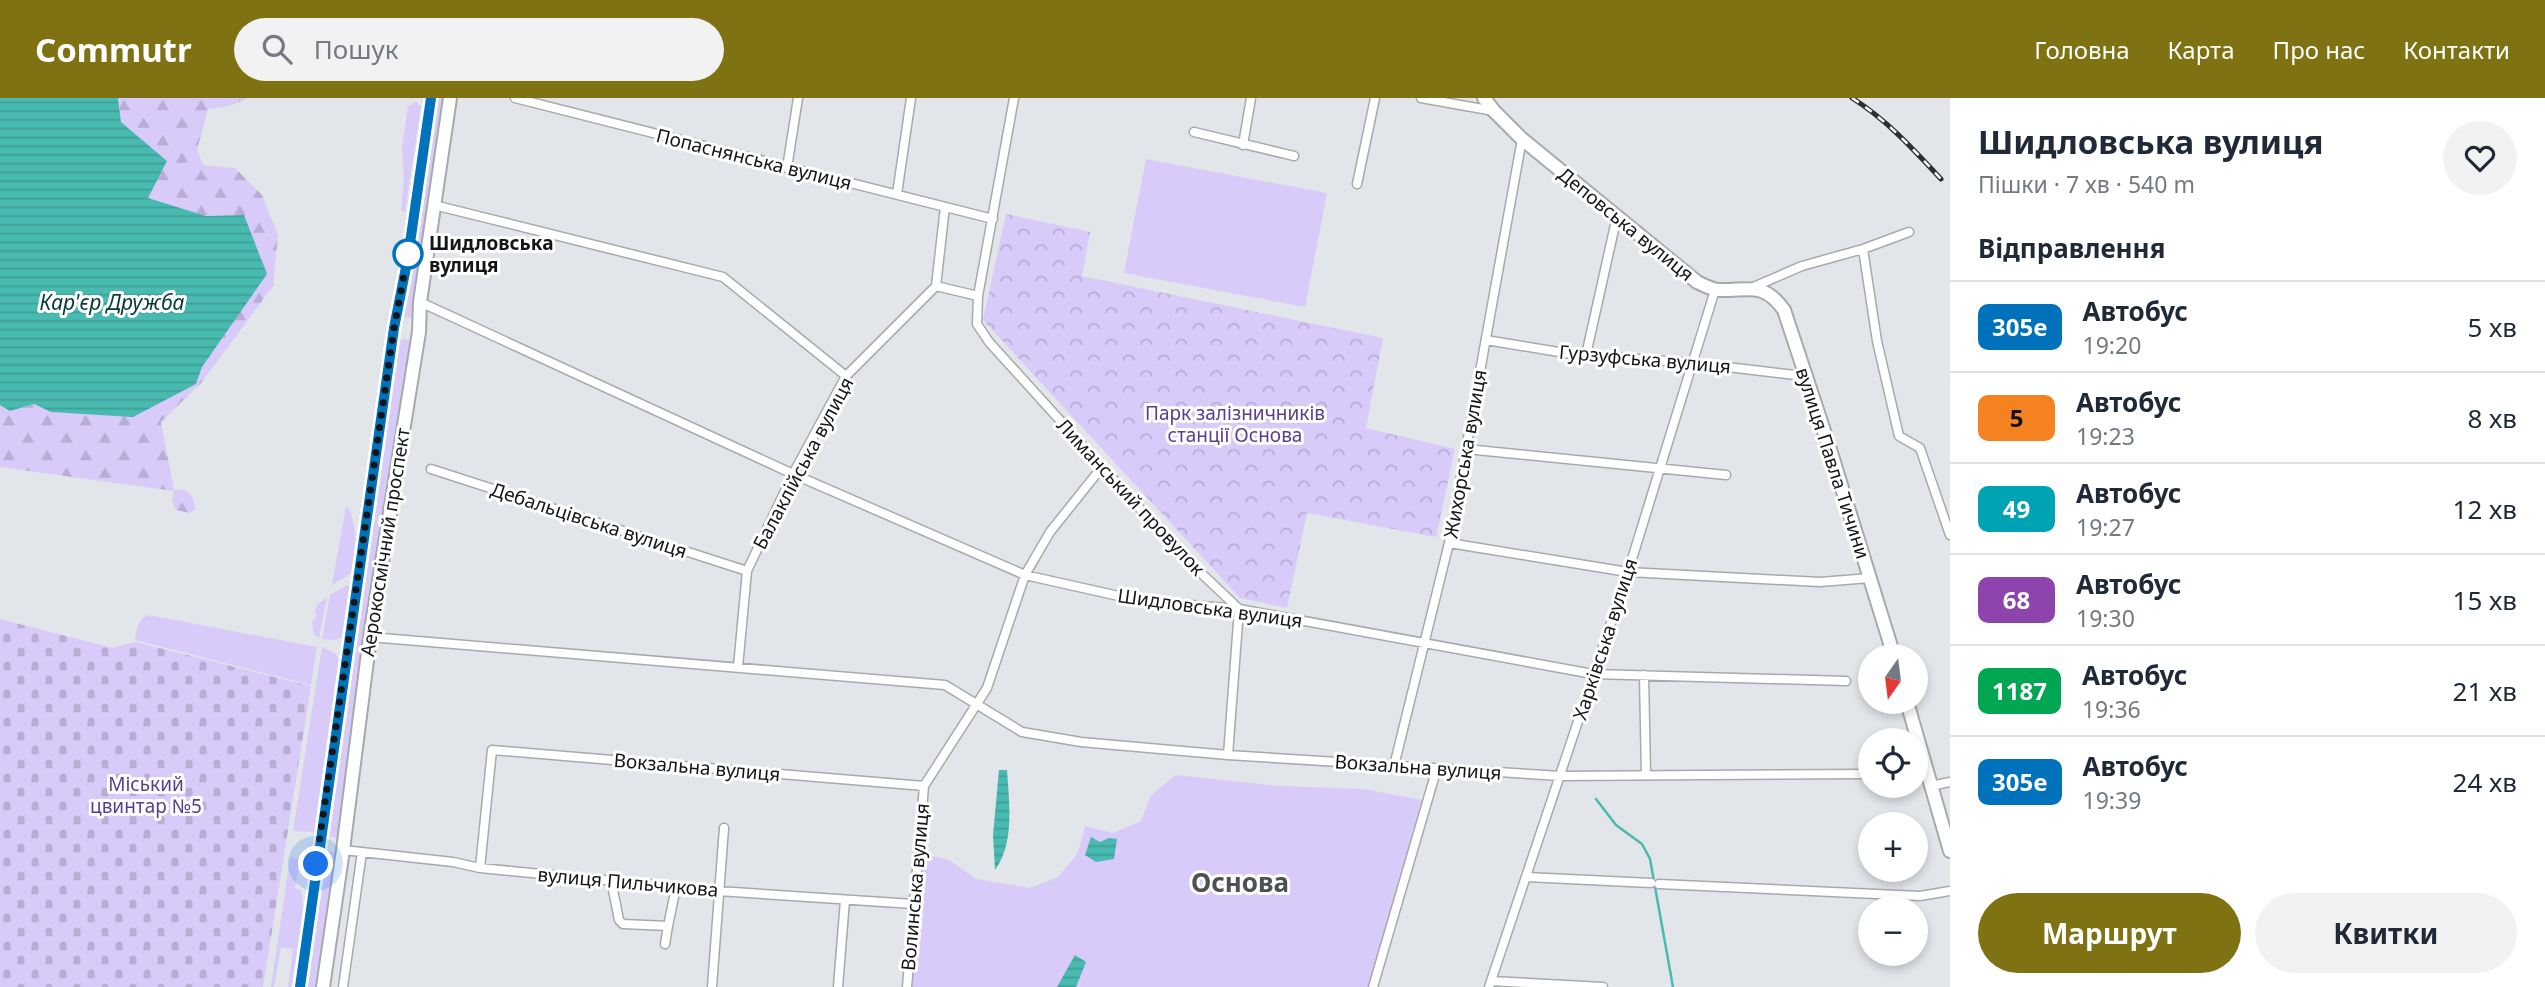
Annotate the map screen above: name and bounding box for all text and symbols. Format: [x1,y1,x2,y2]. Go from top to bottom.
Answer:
search box [234,18,724,81]
text: Commutr [35,27,192,72]
icon: search [258,30,296,68]
text: Пошук [314,31,398,67]
text: Головна [2034,33,2130,66]
text: Карта [2168,33,2235,66]
text: Про нас [2273,33,2365,66]
text: Контакти [2403,33,2510,66]
text: Шидловська вулиця [1978,119,2323,164]
button: heart [2443,121,2517,195]
street label: Попаснянська вулиця [653,122,855,196]
street label: Деповська вулиця [1553,161,1699,287]
text: Пішки · 7 хв · 540 m [1978,168,2195,200]
place label: Шидловська вулиця [429,230,553,278]
text: Відправлення [1978,230,2165,266]
marker: Шидловська вулиця [393,239,423,269]
water label: Кар'єр Дружба [40,288,185,316]
text: Автобус [2083,293,2188,329]
text: 5 хв [2467,309,2517,345]
text: 305e [1992,310,2048,343]
text: 19:20 [2083,329,2141,361]
street label: Гурзуфська вулиця [1558,339,1732,379]
street label: вулиця Павла Тичини [1790,364,1876,562]
street label: Жихорська вулиця [1437,368,1493,540]
street label: Балаклійська вулиця [747,372,859,554]
text: Автобус [2076,384,2181,420]
park label: Парк залізничників станції Основа [1145,400,1325,448]
text: 8 хв [2467,400,2517,436]
text: 5 [2010,401,2023,434]
street label: Лиманський провулок [1051,413,1211,581]
text: 19:23 [2076,420,2135,452]
street label: Аерокосмічний проспект [354,426,416,658]
text: Автобус [2076,475,2181,511]
street label: Дебальцівська вулиця [488,476,690,564]
text: 12 хв [2453,491,2517,527]
text: 49 [2003,492,2030,525]
text: 19:27 [2076,511,2135,543]
street label: Харківська вулиця [1567,555,1643,723]
text: Автобус [2076,566,2181,602]
street label: Шидловська вулиця [1116,582,1304,634]
text: 15 хв [2453,582,2517,618]
text: 68 [2003,583,2030,616]
text: 19:30 [2076,602,2135,634]
north arrow [1858,644,1928,714]
map controls [1858,644,1928,966]
text: Автобус [2082,657,2187,693]
text: 21 хв [2453,673,2517,709]
text: 1187 [1992,674,2047,707]
text: 19:36 [2082,693,2141,725]
button: locate [1858,728,1928,798]
street label: Вокзальна вулиця [613,747,781,787]
street label: Вокзальна вулиця [1334,748,1502,786]
text: Автобус [2083,748,2188,784]
text: 24 хв [2453,764,2517,800]
text: 305e [1992,765,2048,798]
park label: Міський цвинтар №5 [90,771,202,819]
text: 19:39 [2083,784,2141,816]
street label: Волинська вулиця [895,802,935,972]
button: + [1858,812,1928,882]
your location [298,846,333,881]
street label: вулиця Пильчикова [536,861,720,903]
district label: Основа [1191,864,1289,900]
button: Маршрут [1978,893,2241,973]
button: Квитки [2255,893,2517,973]
button: − [1858,896,1928,966]

